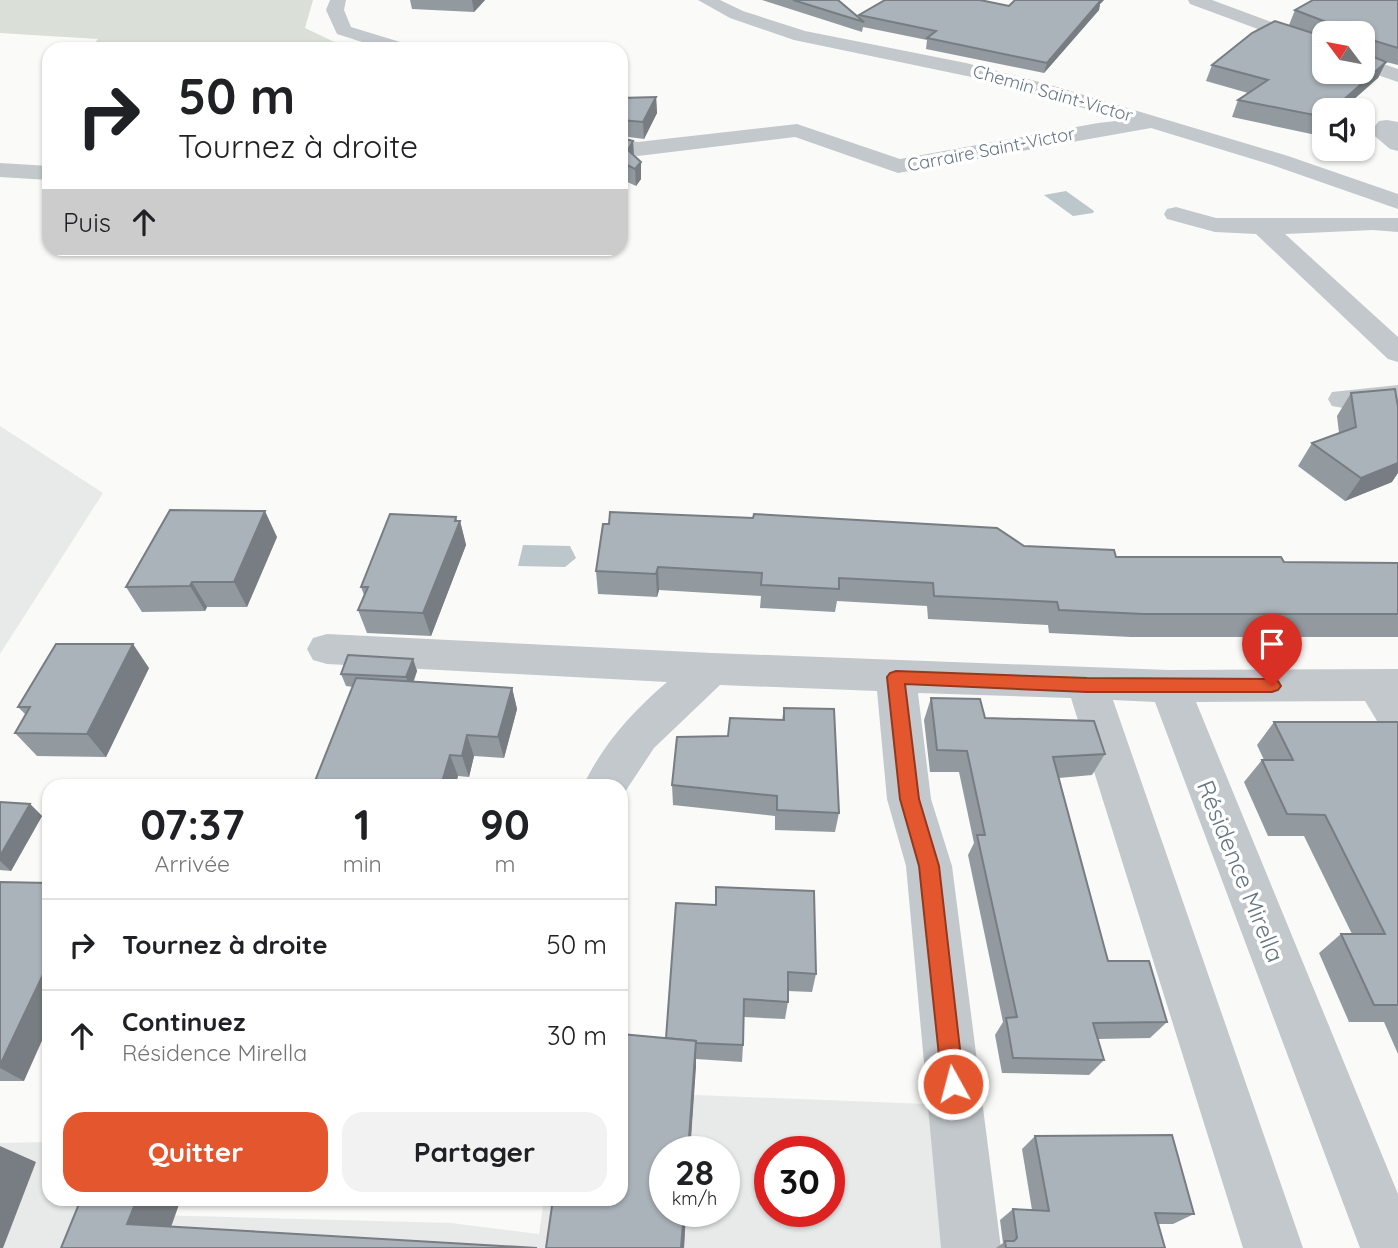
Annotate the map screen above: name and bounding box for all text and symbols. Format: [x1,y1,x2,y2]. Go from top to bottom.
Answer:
north arrow [1312,21,1376,84]
map controls [1312,21,1375,161]
street label: Chemin Saint-Victor [970,59,1136,127]
text: 50 m [178,65,295,126]
icon: right [63,70,154,161]
button: sound [1312,98,1375,161]
street label: Carraire Saint-Victor [905,121,1077,177]
text: Tournez à droite [178,126,418,166]
icon: ahead [125,203,163,241]
text: Puis [63,206,111,239]
pin [1242,614,1302,686]
icon: arrive [1253,625,1291,663]
street label: Résidence Mirella [1191,776,1291,966]
text: 07:37 [140,798,244,851]
text: 1 [354,798,370,851]
text: 90 [480,798,530,851]
text: Arrivée [155,849,230,878]
text: min [343,849,382,878]
text: m [494,849,515,878]
icon: right [63,926,101,964]
text: Tournez à droite [122,928,327,961]
text: 50 m [547,928,607,961]
text: Continuez [122,1005,245,1038]
icon: ahead [63,1017,101,1055]
text: 30 m [547,1019,607,1052]
text: Résidence Mirella [122,1038,307,1067]
position arrow [916,1047,990,1121]
button: Quitter [63,1112,328,1192]
button: Partager [342,1112,607,1192]
speed limit sign: 30 [754,1136,845,1227]
text: 28 [675,1150,714,1194]
text: km/h [672,1187,717,1210]

